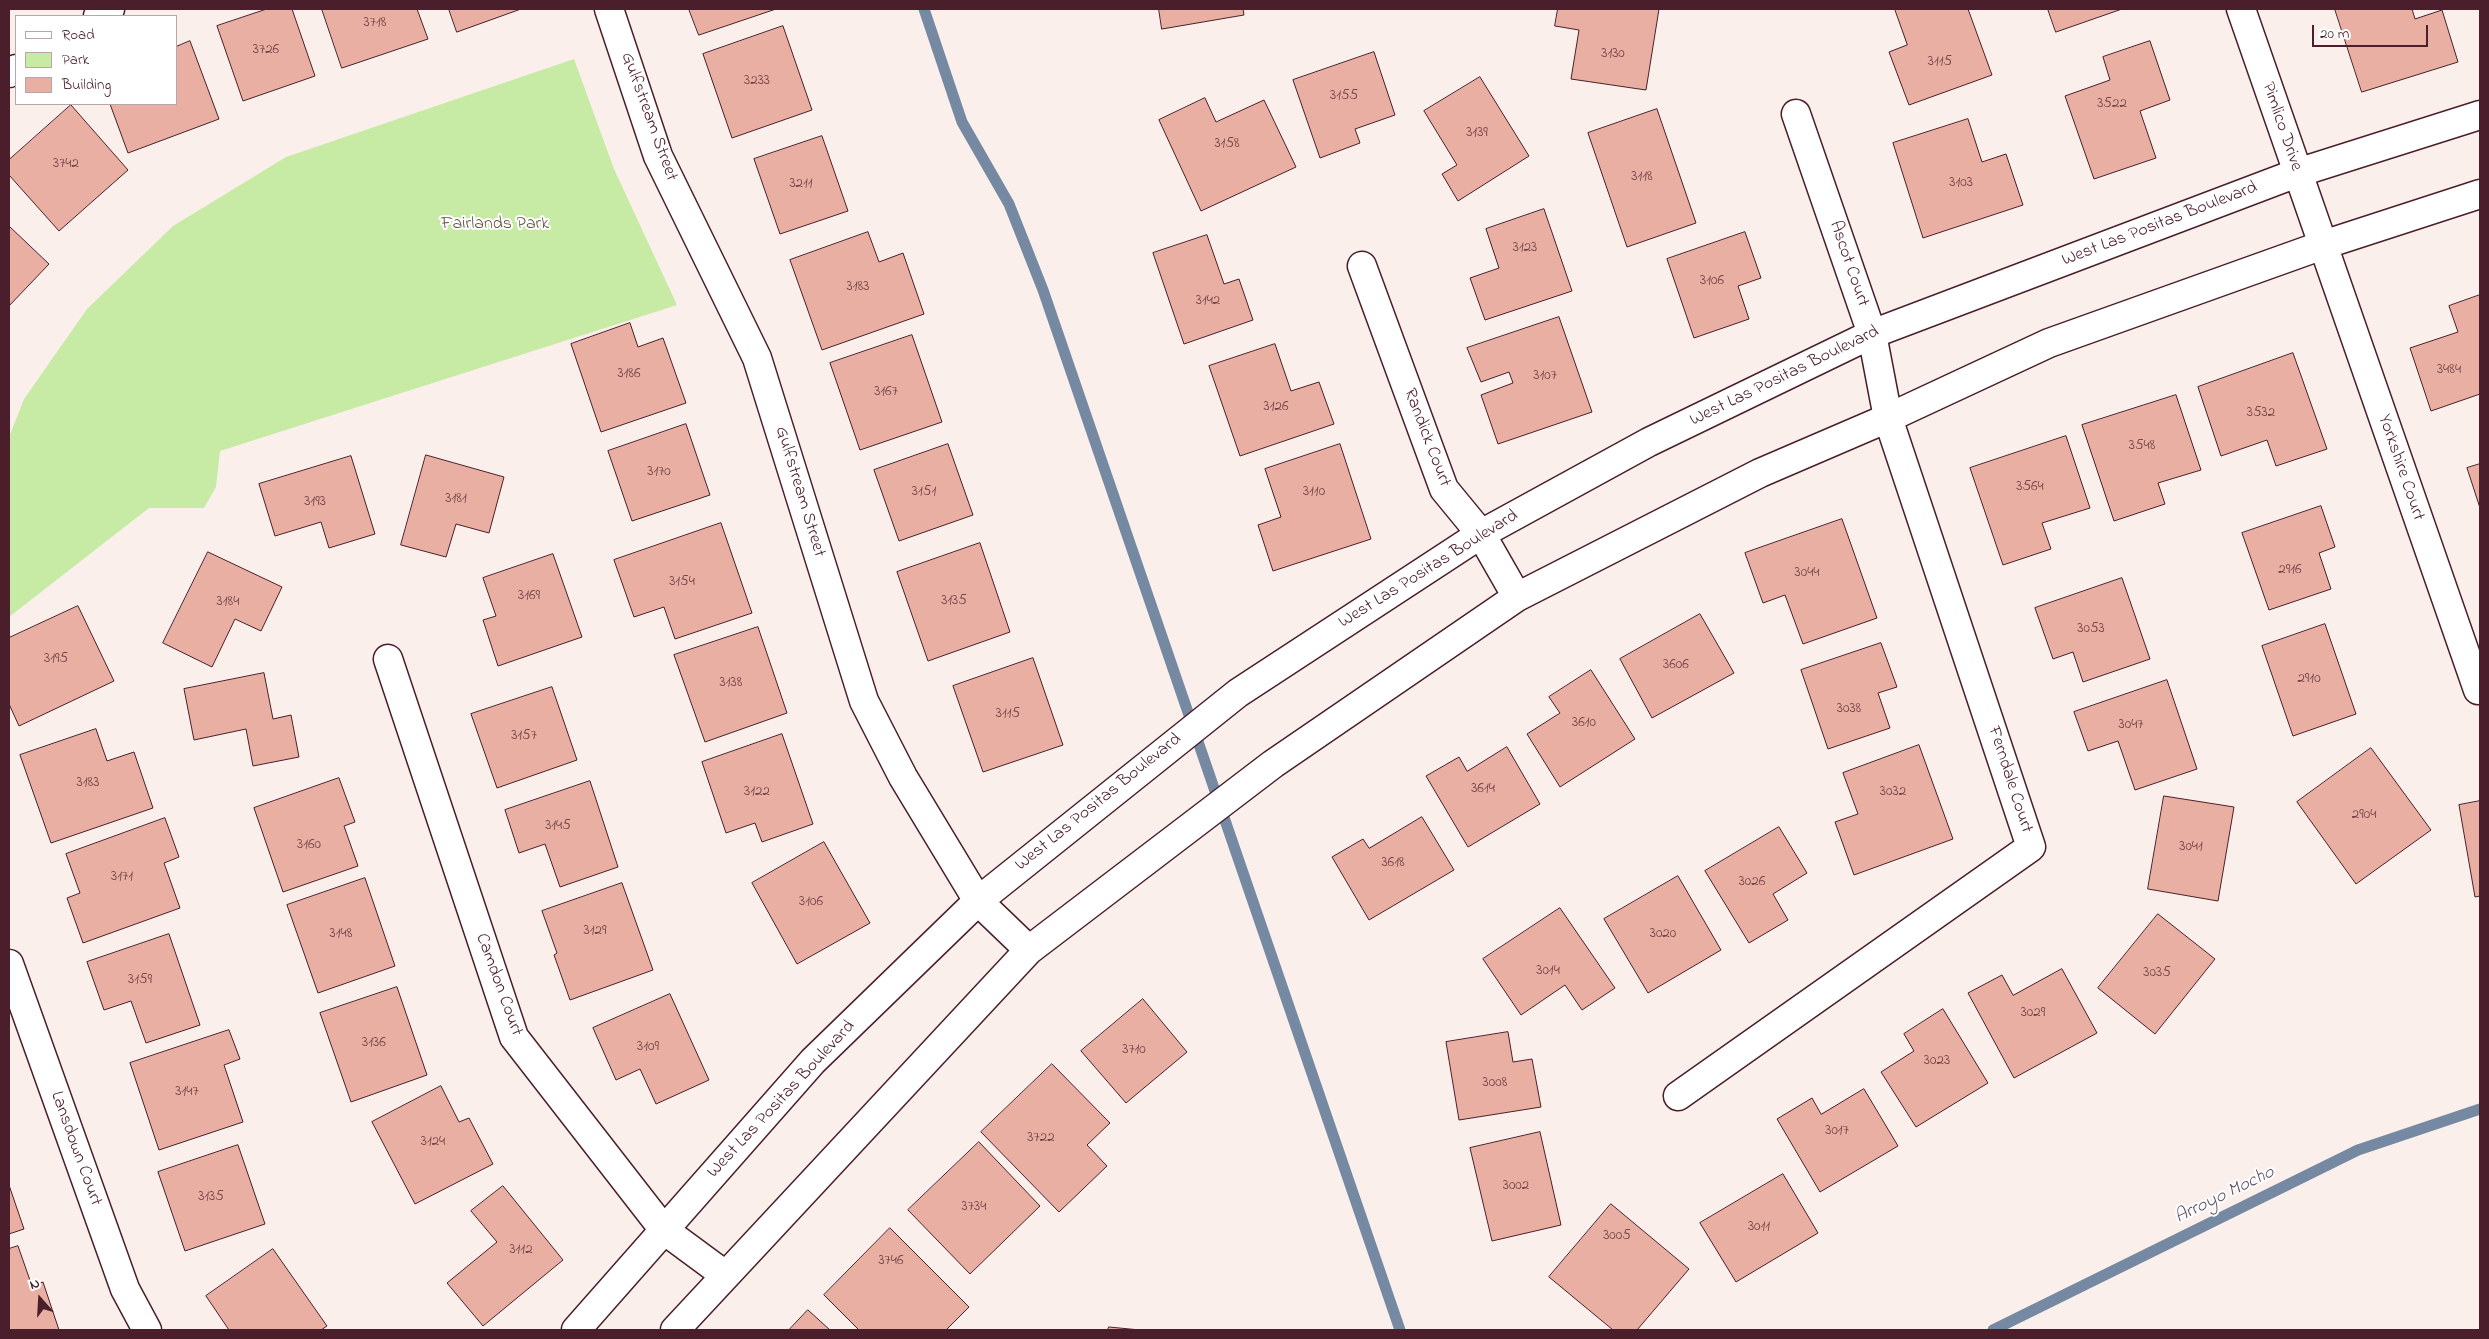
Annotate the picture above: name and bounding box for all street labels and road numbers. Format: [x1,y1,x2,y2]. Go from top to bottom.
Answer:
street label: Gulfstream Street [615,50,681,184]
street label: Pimlico Drive [2256,80,2306,174]
street label: West Las Positas Boulevard [2059,178,2261,272]
street label: Ascot Court [1823,218,1873,310]
street label: West Las Positas Boulevard [1687,322,1883,432]
street label: Randick Court [1397,386,1455,490]
street label: Yorkshire Court [2372,412,2428,524]
street label: Gulfstream Street [769,424,829,560]
street label: West Las Positas Boulevard [1335,506,1523,634]
street label: Ferndale Court [1982,724,2036,836]
street label: West Las Positas Boulevard [1012,729,1186,877]
street label: Camdon Court [469,931,527,1039]
street label: West Las Positas Boulevard [703,1017,861,1183]
street label: Lansdown Court [44,1089,106,1209]

